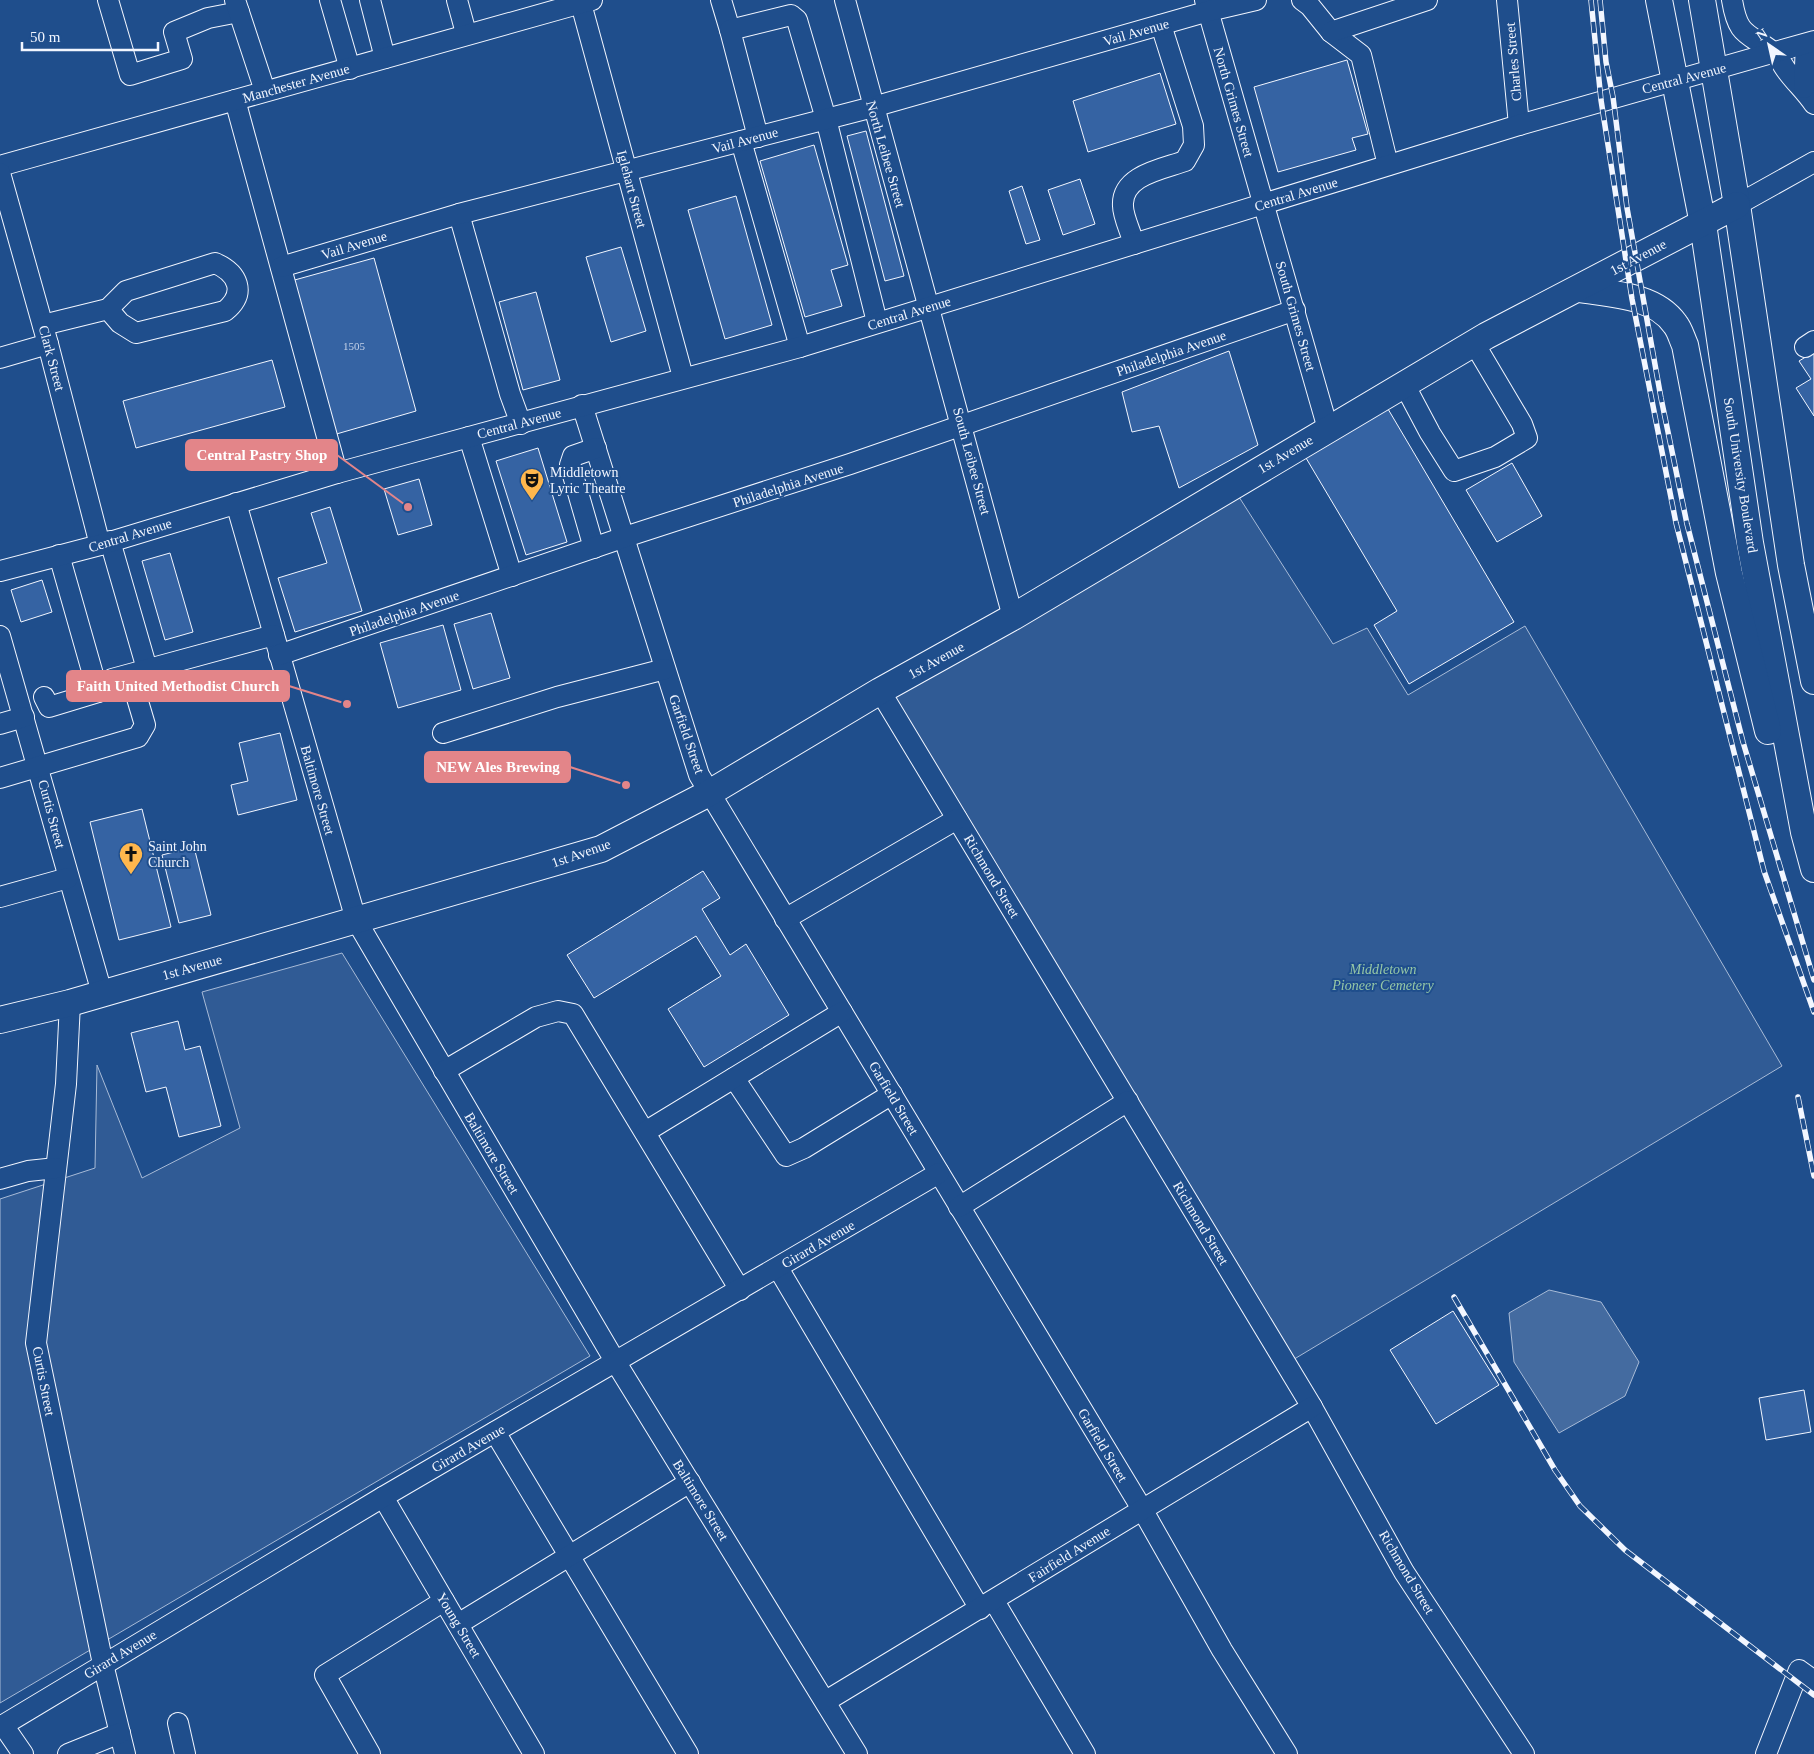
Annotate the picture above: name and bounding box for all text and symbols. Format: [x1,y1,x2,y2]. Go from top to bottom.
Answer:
street label: Vail Avenue [1101,16,1171,49]
scale bar [22,20,159,52]
north arrow [1744,20,1794,70]
street label: Charles Street [1503,22,1524,102]
text: N [1754,26,1770,44]
text: 50 m [30,29,61,45]
street label: North Grimes Street [1211,46,1256,159]
street label: Central Avenue [1640,60,1728,97]
street label: Manchester Avenue [241,61,351,106]
street label: North Leibee Street [863,99,908,209]
street label: Vail Avenue [710,124,780,156]
street label: Iglehart Street [614,149,649,230]
street label: Central Avenue [1253,175,1340,214]
street label: Vail Avenue [320,228,389,263]
street label: 1st Avenue [1608,236,1669,279]
street label: South Grimes Street [1273,259,1318,373]
street label: Central Avenue [866,294,953,333]
street label: Clark Street [36,324,67,393]
street label: Philadelphia Avenue [1114,328,1228,379]
house number: 1505 [343,340,366,352]
street label: South University Boulevard [1721,396,1760,554]
street label: Central Avenue [475,405,563,442]
street label: South Leibee Street [950,406,993,516]
street label: 1st Avenue [1255,432,1316,477]
callout: Central Pastry Shop [186,440,337,470]
text: Central Pastry Shop [197,447,327,463]
street label: Philadelphia Avenue [731,461,845,510]
place label: Middletown Lyric Theatre [550,465,626,496]
theatre icon: Middletown Lyric Theatre [519,467,545,501]
street label: Central Avenue [87,516,174,555]
street label: Philadelphia Avenue [347,588,461,639]
street label: 1st Avenue [906,639,967,682]
callout: Faith United Methodist Church [67,671,289,701]
text: Faith United Methodist Church [77,678,280,694]
street label: Garfield Street [666,693,707,776]
street label: Baltimore Street [298,744,337,837]
callout: NEW Ales Brewing [425,752,570,782]
text: NEW Ales Brewing [436,759,560,775]
street label: Curtis Street [35,778,68,850]
street label: Richmond Street [961,832,1022,921]
street label: 1st Avenue [550,836,613,871]
place label: Saint John Church [148,839,207,870]
church icon: Saint John Church [118,841,144,875]
street label: 1st Avenue [160,952,224,983]
park label: Middletown Pioneer Cemetery [1331,962,1435,993]
street label: Garfield Street [866,1059,921,1138]
street label: Baltimore Street [461,1110,522,1197]
street label: Richmond Street [1170,1179,1231,1268]
street label: Girard Avenue [779,1217,857,1271]
street label: Curtis Street [29,1345,58,1417]
street label: Garfield Street [1075,1406,1130,1485]
street label: Girard Avenue [429,1421,507,1475]
street label: Baltimore Street [670,1457,731,1543]
street label: Fairfield Avenue [1026,1523,1113,1586]
street label: Richmond Street [1376,1528,1437,1617]
street label: Young Street [433,1590,484,1660]
street label: Girard Avenue [81,1627,159,1682]

